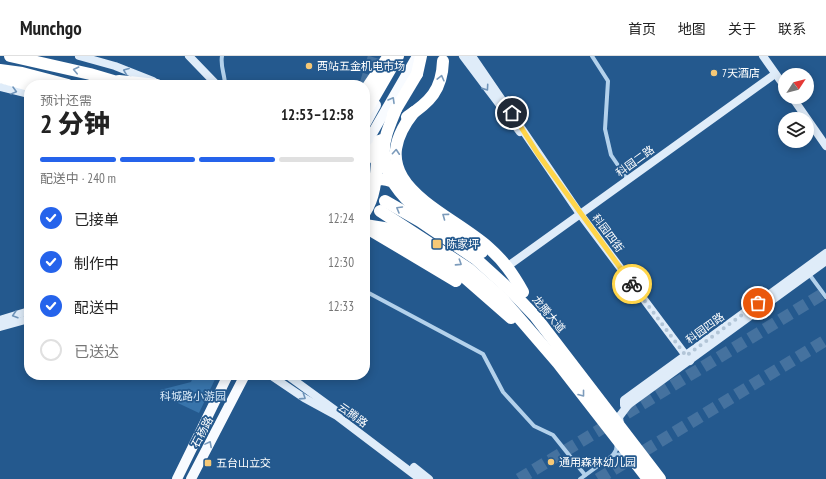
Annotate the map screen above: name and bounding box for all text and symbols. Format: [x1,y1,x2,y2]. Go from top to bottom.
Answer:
text: Munchgo [20,16,82,40]
text: 首页 [628,20,656,38]
text: 地图 [678,20,706,38]
text: 关于 [728,20,756,38]
text: 联系 [778,20,806,38]
place label: 西站五金机电市场 [317,59,405,73]
marker: 西站五金机电市场 [304,61,314,71]
place label: 7天酒店 [722,66,760,80]
one-way arrow [73,67,79,75]
one-way arrow [123,67,130,75]
marker: 7天酒店 [709,68,719,78]
north arrow [778,68,814,104]
map controls [778,68,814,148]
one-way arrow [436,75,444,81]
one-way arrow [481,83,488,90]
one-way arrow [11,86,18,94]
text: 预计还需 [40,92,92,109]
pin [495,96,529,130]
one-way arrow [387,97,394,104]
icon: home [501,102,523,124]
text: 12:53–12:58 [281,105,354,124]
text: 2 分钟 [40,107,110,140]
button: layers [778,112,814,148]
street label: 科园二路 [613,142,657,180]
one-way arrow [392,148,401,155]
text: 配送中 · 240 m [40,170,116,187]
icon: check [40,207,62,229]
one-way arrow [396,207,403,214]
text: 已接单 [74,210,119,229]
text: 12:24 [328,210,354,227]
street label: 科园四街 [589,211,627,255]
one-way arrow [443,213,450,220]
place label: 陈家坪 [446,237,479,251]
marker: 陈家坪 [431,238,443,250]
icon: check [40,251,62,273]
text: 制作中 [74,254,119,273]
text: 12:30 [328,254,354,271]
one-way arrow [455,258,462,265]
courier [612,264,652,304]
icon: bike [621,273,643,295]
pin [741,286,775,320]
icon: bag [747,292,769,314]
street label: 龙腾大道 [529,293,569,335]
icon: check [40,295,62,317]
text: 配送中 [74,298,119,317]
text: 12:33 [328,298,354,315]
street label: 科园四路 [683,309,727,347]
one-way arrow [11,310,18,319]
text: 已送达 [74,342,119,361]
park label: 科城路小游园 [160,389,226,403]
one-way arrow [577,389,584,396]
one-way arrow [298,392,305,399]
street label: 云腾路 [335,400,371,430]
street label: 石杨路 [188,414,216,450]
one-way arrow [204,441,212,448]
place label: 通用森林幼儿园 [559,455,636,469]
place label: 五台山立交 [216,456,271,470]
marker: 通用森林幼儿园 [546,457,556,467]
marker: 五台山立交 [203,458,213,468]

